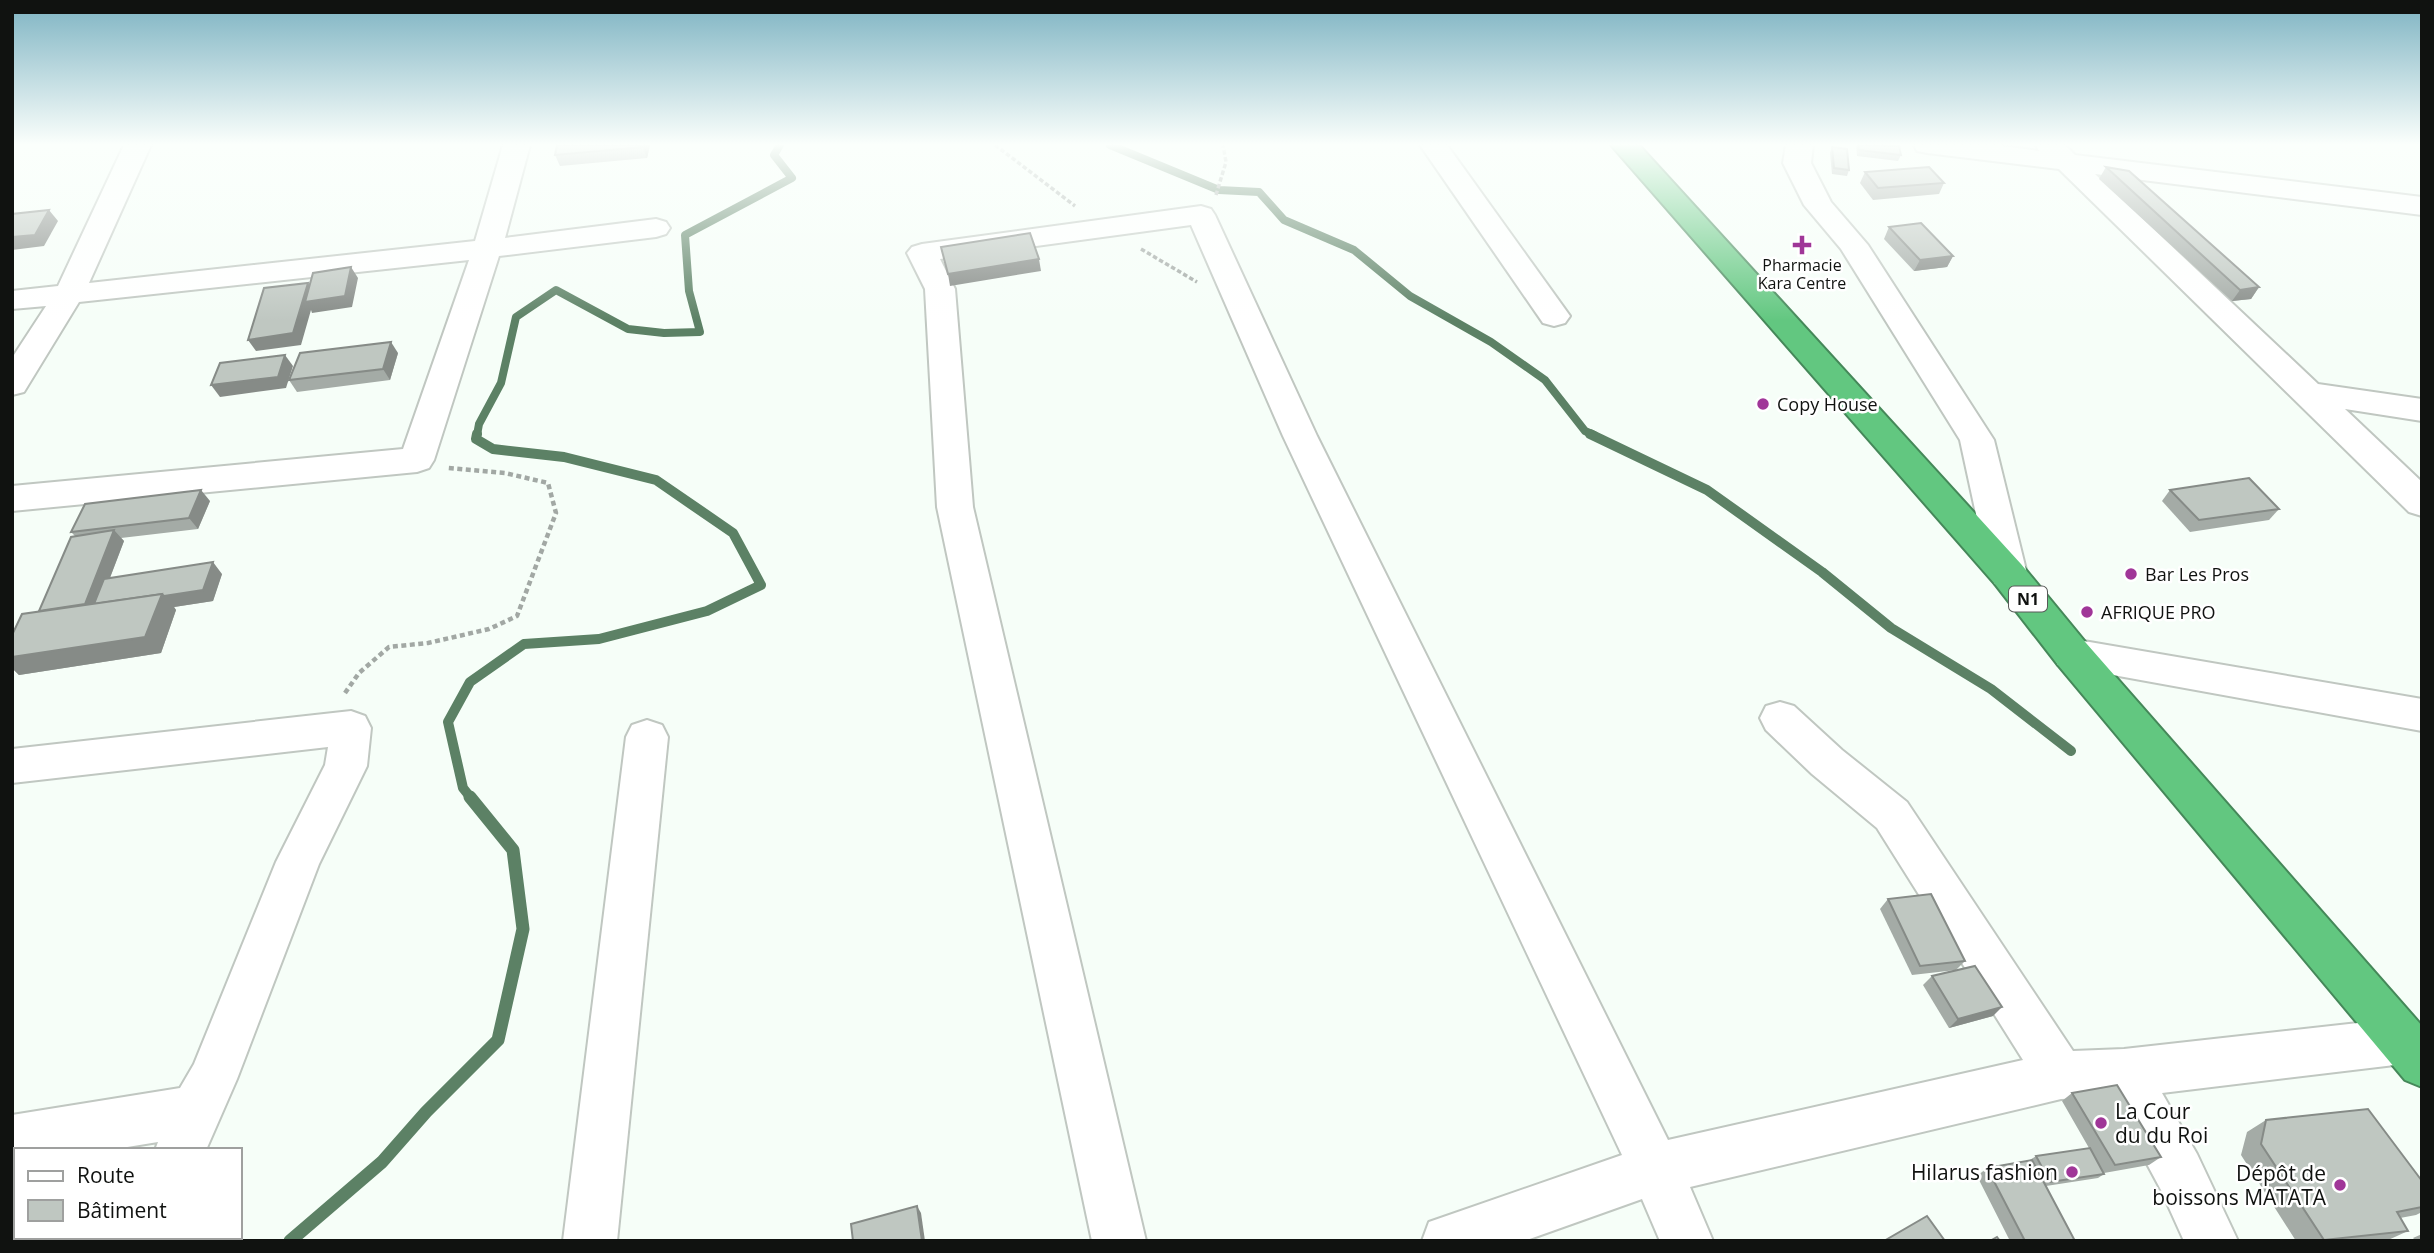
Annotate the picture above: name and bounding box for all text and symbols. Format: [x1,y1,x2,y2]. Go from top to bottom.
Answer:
marker: Pharmacie Kara Centre [1794,237,1810,253]
place label: Pharmacie Kara Centre [1758,254,1846,294]
place label: Copy House [1777,392,1878,416]
marker: Copy House [1755,396,1771,412]
place label: Bar Les Pros [2145,562,2249,586]
marker: Bar Les Pros [2123,566,2139,582]
road number: N1 [2009,586,2047,612]
place label: AFRIQUE PRO [2101,600,2216,624]
marker: AFRIQUE PRO [2079,604,2095,620]
place label: La Cour du du Roi [2115,1097,2208,1149]
marker: La Cour du du Roi [2093,1115,2109,1131]
legend [14,1148,242,1239]
place label: Hilarus fashion [1911,1158,2058,1186]
place label: Dépôt de boissons MATATA [2152,1159,2327,1211]
text: Route [77,1161,135,1189]
marker: Hilarus fashion [2064,1164,2080,1180]
marker: Dépôt de boissons MATATA [2332,1177,2348,1193]
text: Bâtiment [77,1196,167,1224]

